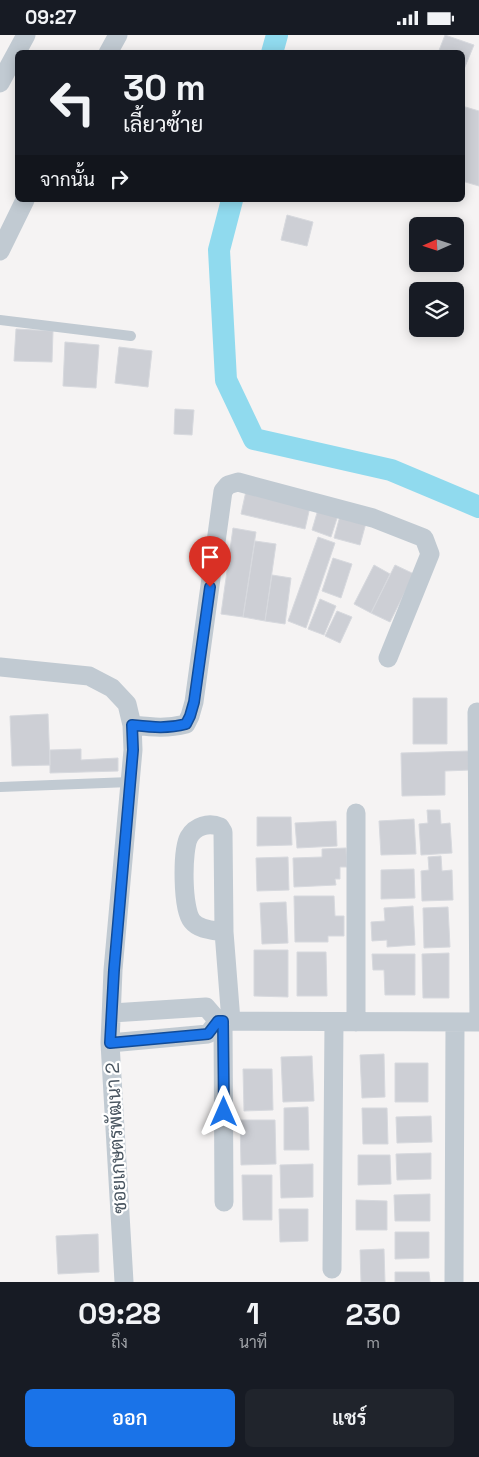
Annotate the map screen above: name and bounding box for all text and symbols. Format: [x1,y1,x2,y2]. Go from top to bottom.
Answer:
text: 09:27 [25,5,76,30]
text: 30 m [123,66,206,110]
icon: left [40,70,105,135]
text: เลี้ยวซ้าย [123,110,203,138]
icon: right [105,165,133,193]
text: จากนั้น [40,167,95,192]
north arrow [409,217,464,273]
map controls [409,217,464,337]
button: layers [409,282,464,337]
pin [189,536,231,587]
icon: arrive [196,543,224,571]
street label: ซอยเกษตรพัฒนา 2 [100,1062,132,1214]
position arrow [197,1085,249,1137]
text: 09:28 [78,1294,161,1333]
text: 1 [246,1294,260,1333]
text: 230 [345,1295,401,1334]
text: ถึง [111,1332,128,1353]
text: นาที [239,1332,267,1353]
text: m [366,1332,380,1353]
button: ออก [25,1389,235,1447]
button: แชร์ [245,1389,454,1447]

